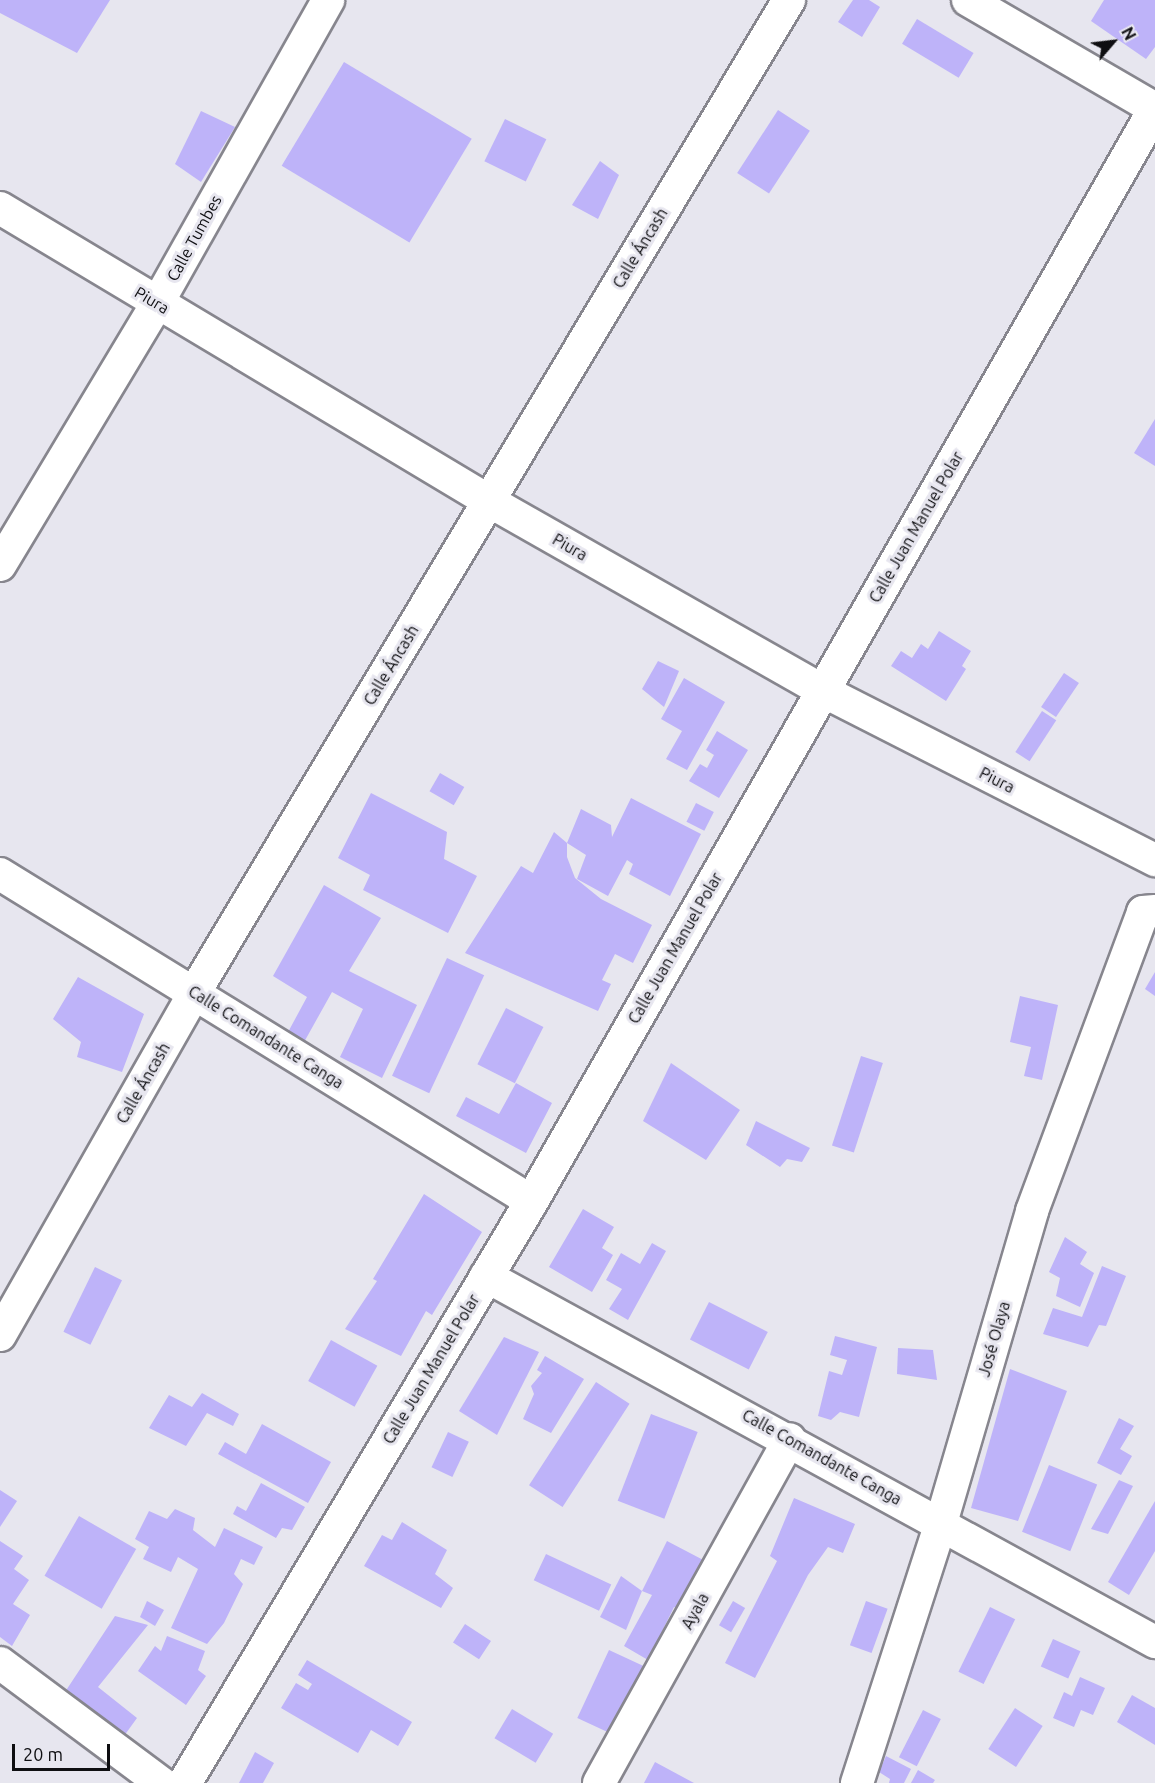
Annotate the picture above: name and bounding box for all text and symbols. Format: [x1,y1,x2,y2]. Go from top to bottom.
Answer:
north arrow [1083,12,1143,72]
text: N [1118,24,1140,43]
street label: Calle Tumbes [162,192,226,284]
street label: Calle Áncash [609,204,671,292]
street label: Piura [131,282,173,318]
street label: Calle Juan Manuel Polar [865,448,967,606]
street label: Piura [549,529,591,565]
street label: Calle Áncash [360,621,422,709]
street label: Piura [976,763,1018,797]
street label: Calle Juan Manuel Polar [624,869,726,1027]
street label: Calle Comandante Canga [185,981,347,1093]
street label: Calle Áncash [112,1039,174,1127]
street label: Calle Juan Manuel Polar [379,1291,483,1447]
street label: José Olaya [974,1299,1014,1379]
street label: Calle Comandante Canga [739,1405,905,1509]
street label: Ayala [677,1589,713,1633]
scale bar [15,1732,112,1770]
text: 20 m [23,1744,63,1764]

